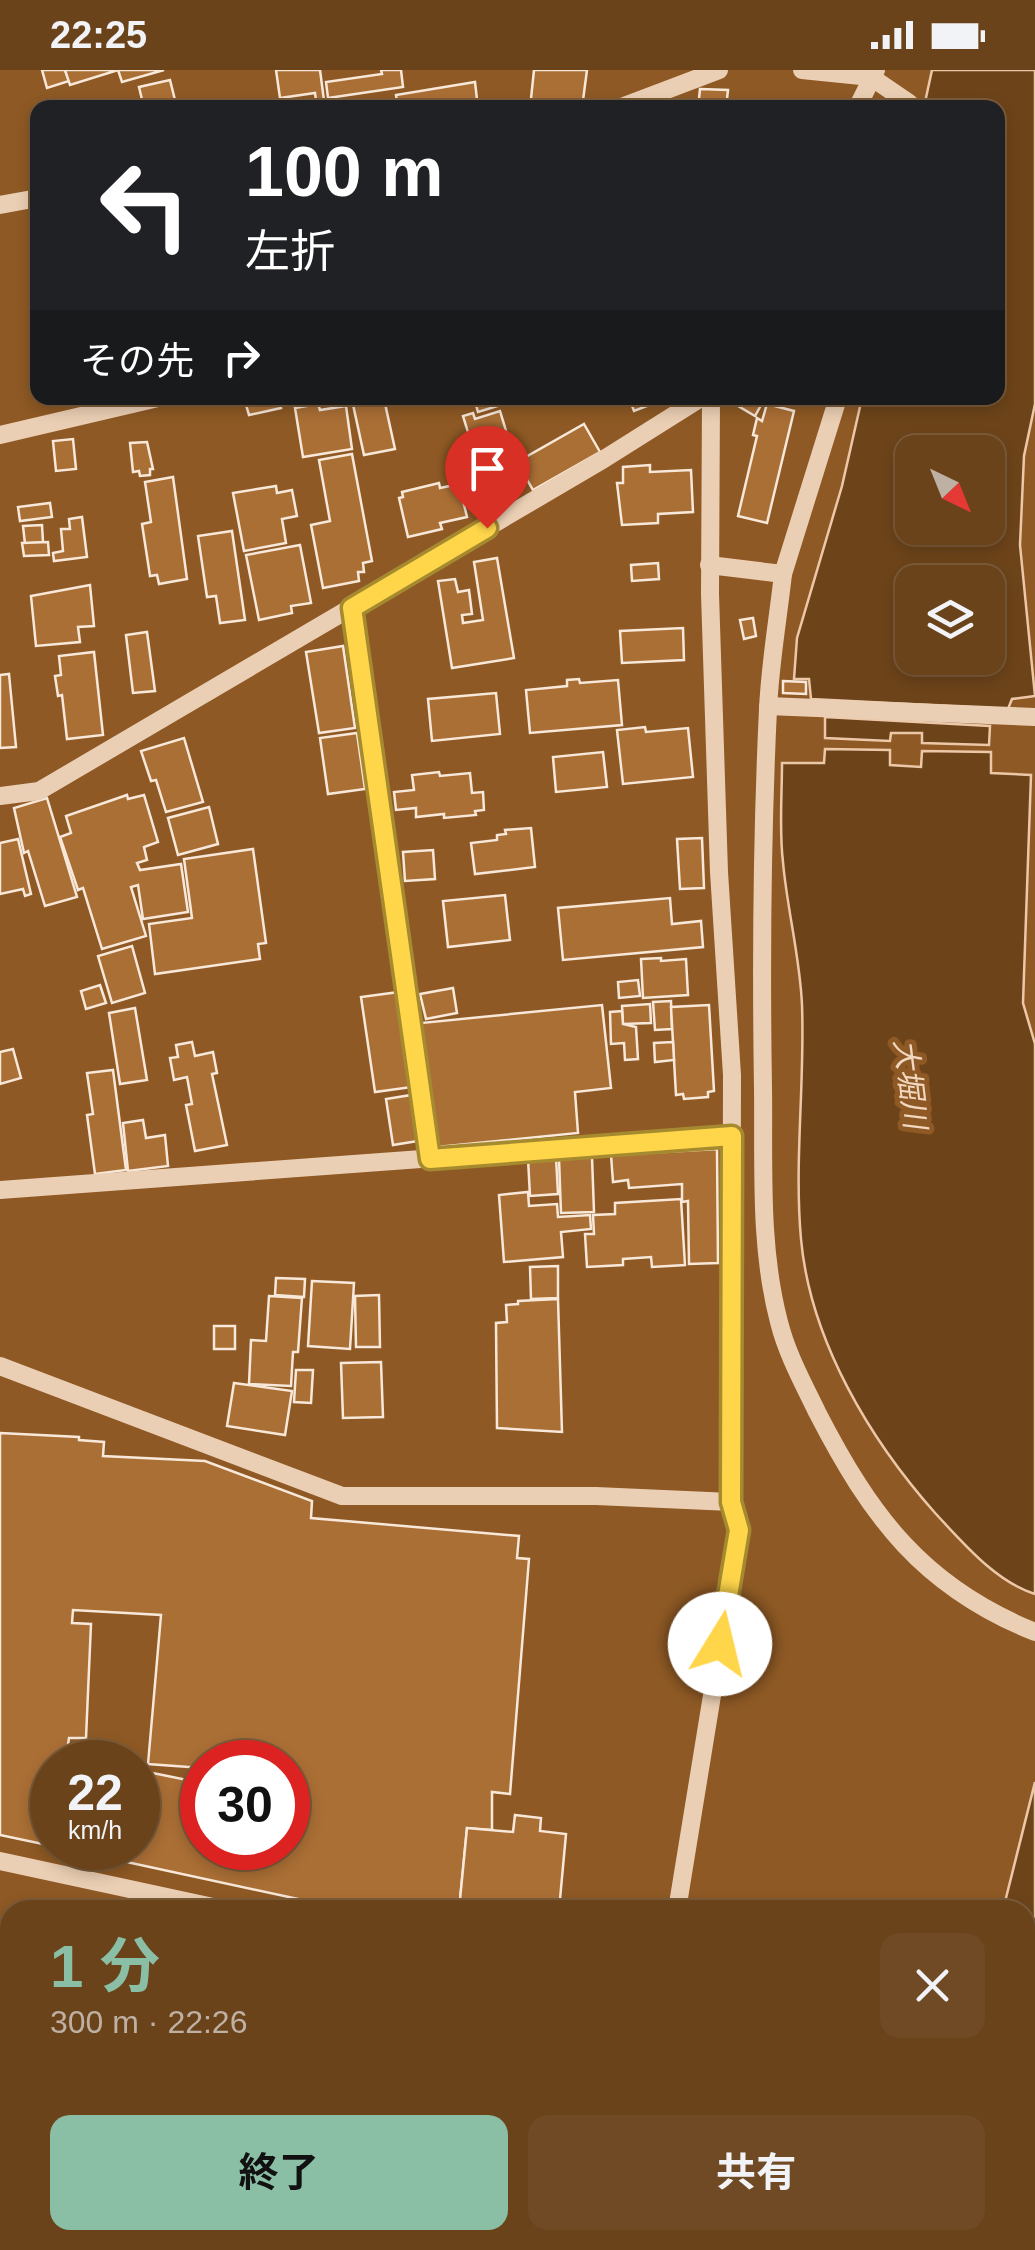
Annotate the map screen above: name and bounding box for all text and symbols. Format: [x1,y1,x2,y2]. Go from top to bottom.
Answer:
text: 22:25 [50,14,147,56]
text: 100 m [245,133,443,211]
icon: left [80,140,210,270]
text: 左折 [245,226,335,277]
icon: right [214,330,269,385]
text: その先 [80,340,194,382]
pin [445,426,530,529]
north arrow [895,435,1005,545]
map controls [895,435,1005,675]
icon: arrive [460,441,515,496]
button: layers [895,565,1005,675]
water label: 大堀川 [889,1037,933,1134]
position arrow [668,1592,772,1696]
speed limit sign: 30 [180,1740,310,1870]
text: 22 [67,1765,123,1821]
text: km/h [68,1816,122,1844]
text: 1 分 [50,1933,160,2000]
button: close [880,1933,985,2038]
text: 300 m · 22:26 [50,2004,247,2040]
button: 終了 [50,2115,508,2230]
button: 共有 [528,2115,985,2230]

